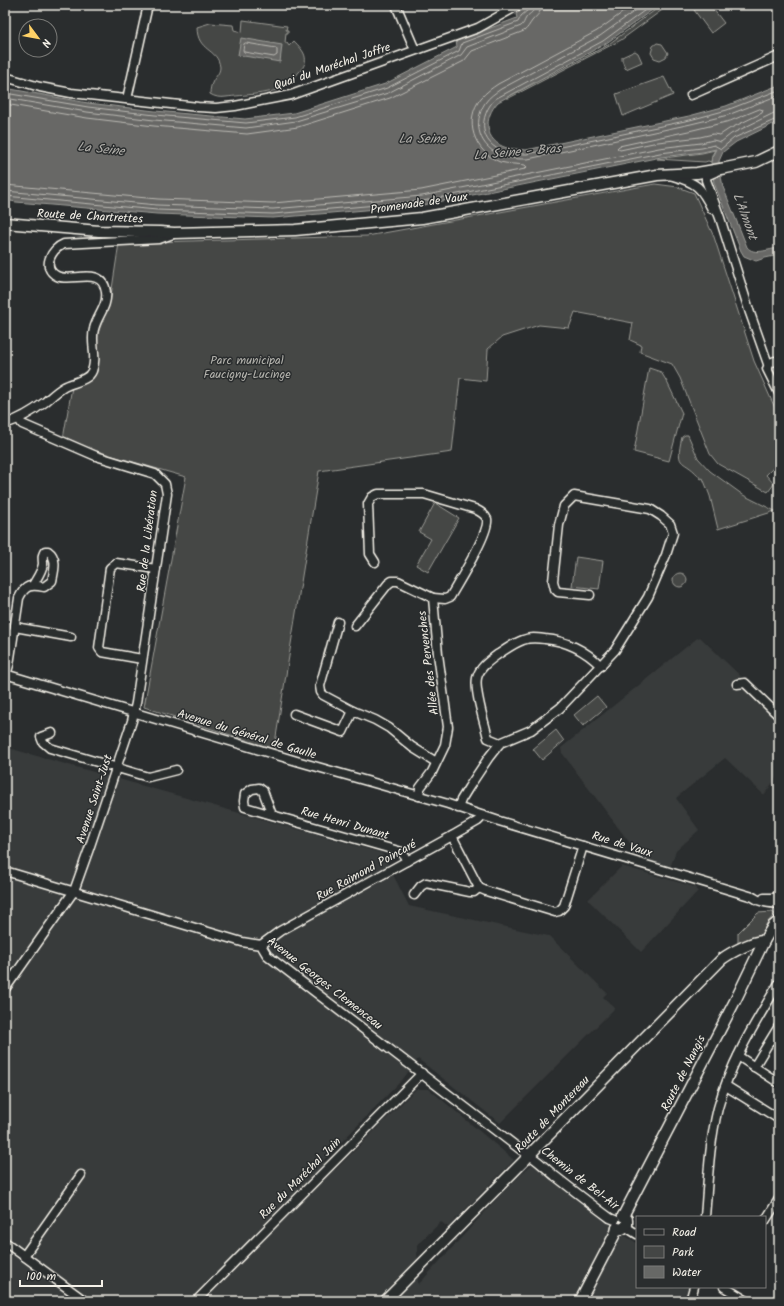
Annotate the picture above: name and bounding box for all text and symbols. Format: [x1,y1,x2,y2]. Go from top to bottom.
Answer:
north arrow [18,18,58,58]
text: N [36,35,55,51]
street label: Quai du Maréchal Joffre [271,37,394,95]
water label: La Seine [398,129,447,150]
water label: La Seine [76,137,126,163]
water label: La Seine - Bras [473,138,563,167]
street label: Promenade de Vaux [369,187,470,220]
water label: L'Almont [726,190,763,245]
street label: Route de Chartrettes [36,204,144,229]
park label: Parc municipal Faucigny-Lucinge [203,351,291,384]
street label: Rue de la Libération [132,489,163,593]
street label: Allée des Pervenches [413,610,444,716]
street label: Avenue du Général de Gaulle [175,704,319,765]
street label: Avenue Saint-Just [71,752,118,846]
street label: Rue Henri Dunant [298,802,392,845]
street label: Rue de Vaux [589,826,655,863]
street label: Rue Raimond Poincaré [313,835,421,906]
street label: Avenue Georges Clemenceau [263,932,387,1035]
street label: Route de Nangis [656,1032,711,1115]
street label: Route de Montereau [510,1071,595,1157]
street label: Rue du Maréchal Juin [255,1133,346,1224]
street label: Chemin de Bel-Air [537,1142,624,1216]
legend [636,1216,766,1288]
text: Road [672,1223,697,1242]
text: Park [672,1243,694,1262]
scale bar [20,1262,102,1288]
text: Water [672,1263,702,1282]
text: 100 m [26,1267,57,1286]

